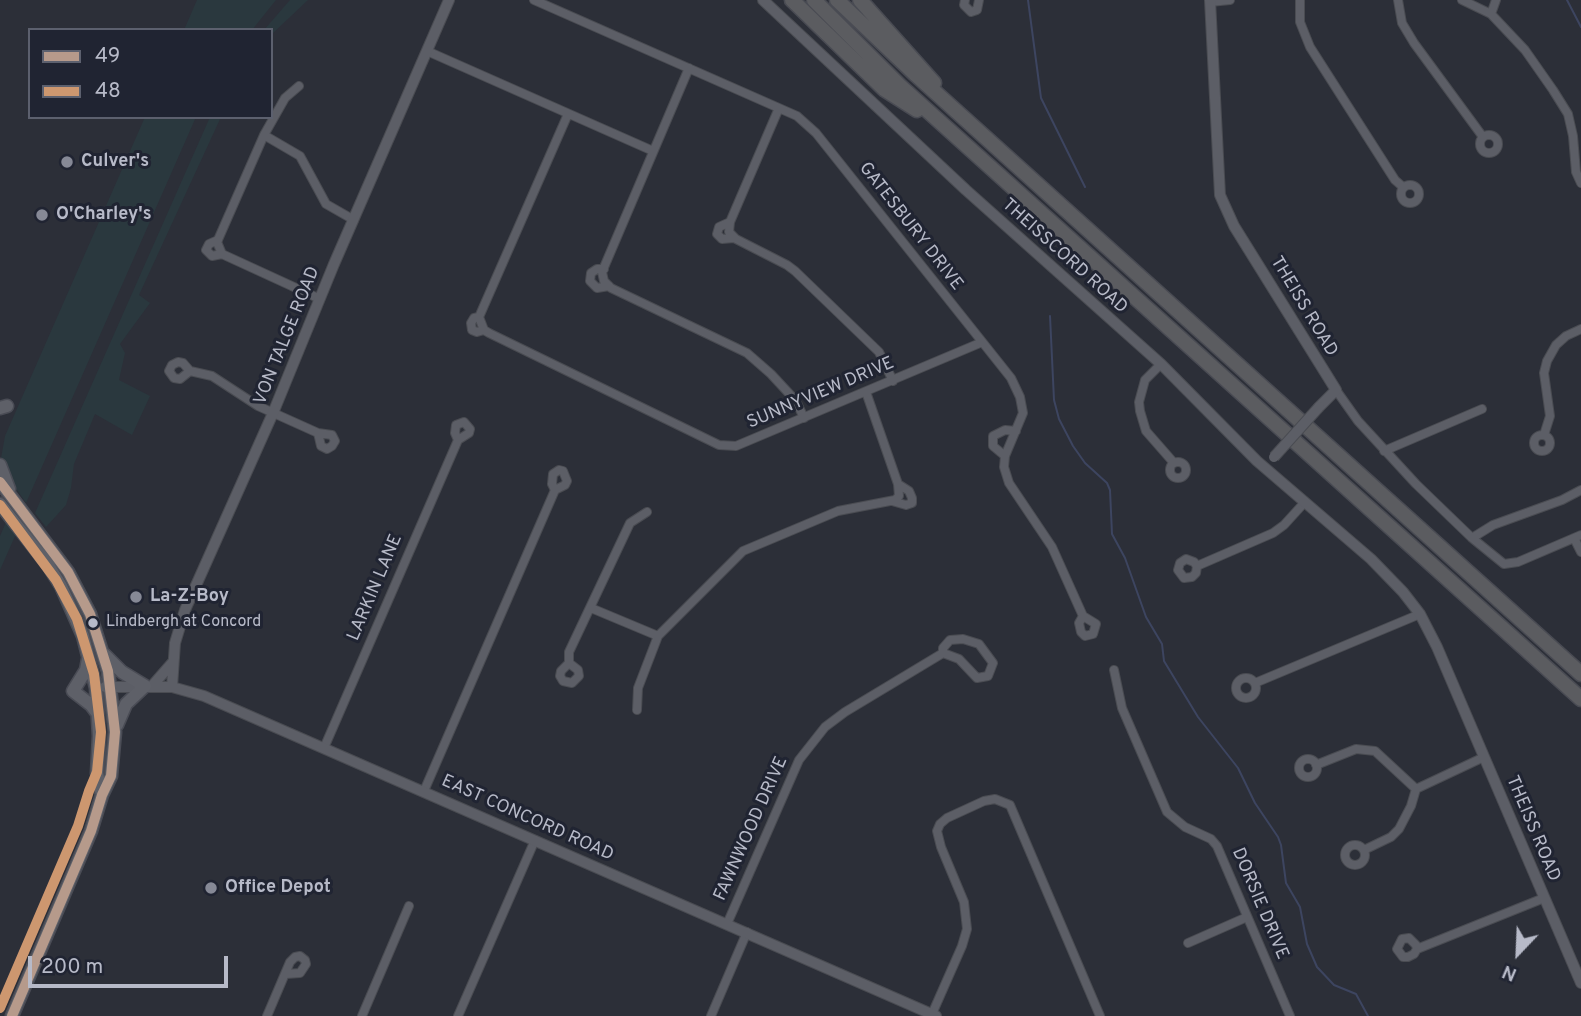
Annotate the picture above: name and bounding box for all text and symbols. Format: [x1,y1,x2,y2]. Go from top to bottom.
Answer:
legend [28,28,273,119]
text: 49 [95,43,120,70]
text: 48 [95,78,121,105]
place label: Culver's [81,151,149,173]
marker: Culver's [59,154,75,170]
street label: GATESBURY DRIVE [853,159,967,295]
street label: THEISSCORD ROAD [997,195,1131,319]
place label: O'Charley's [56,204,152,226]
marker: O'Charley's [34,207,50,223]
street label: THEISS ROAD [1265,253,1341,361]
street label: VON TALGE ROAD [250,264,326,408]
street label: SUNNYVIEW DRIVE [744,353,898,435]
street label: LARKIN LANE [344,531,408,645]
place label: La-Z-Boy [150,586,229,608]
marker: La-Z-Boy [128,589,144,605]
place label: Lindbergh at Concord [106,613,261,633]
marker: Lindbergh at Concord [86,616,100,630]
street label: FAWNWOOD DRIVE [710,753,794,905]
street label: EAST CONCORD ROAD [438,771,616,867]
street label: THEISS ROAD [1500,773,1564,885]
street label: DORSIE DRIVE [1226,845,1292,963]
place label: Office Depot [225,877,331,899]
marker: Office Depot [203,880,219,896]
north arrow [1483,918,1553,988]
scale bar [32,942,231,986]
text: 200 m [41,954,103,981]
text: N [1499,959,1521,986]

